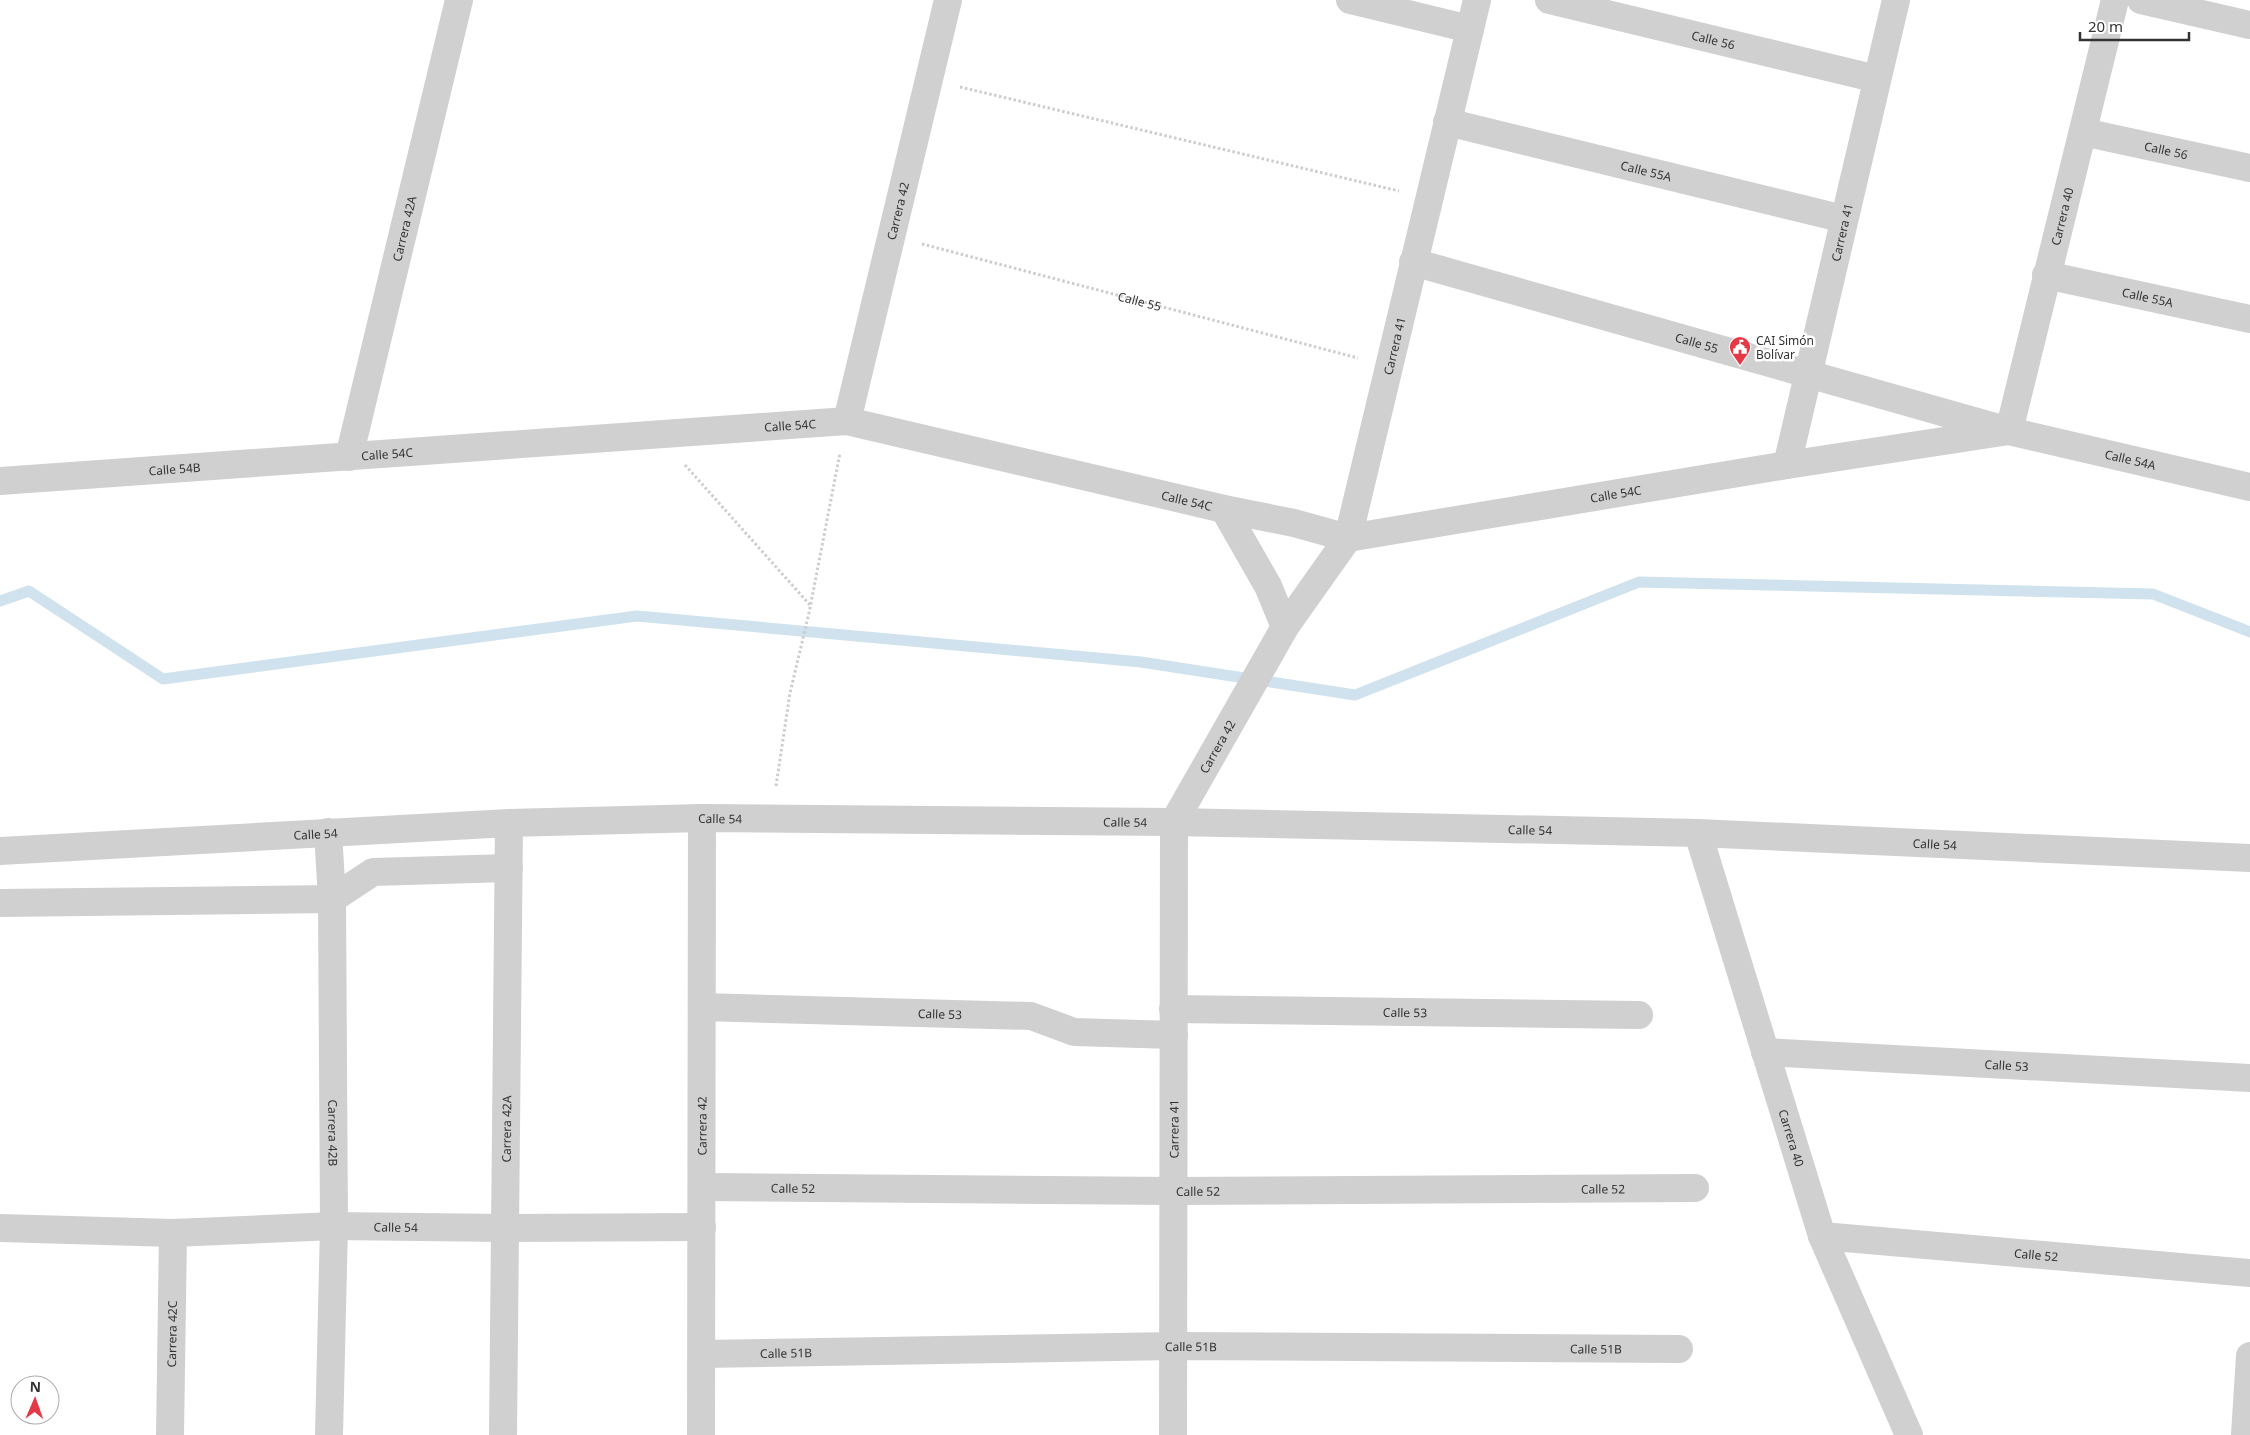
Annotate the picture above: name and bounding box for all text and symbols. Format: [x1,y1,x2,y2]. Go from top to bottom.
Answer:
scale bar [2080,10,2189,42]
text: 20 m [2088,16,2123,36]
street label: Calle 56 [1690,26,1737,53]
street label: Calle 56 [2143,137,2190,163]
street label: Calle 55A [1619,156,1674,185]
street label: Carrera 42 [882,180,913,242]
street label: Carrera 40 [2046,186,2077,247]
street label: Carrera 42A [388,194,420,263]
street label: Carrera 41 [1827,202,1857,263]
street label: Calle 55A [2121,283,2175,311]
street label: Calle 55 [1116,287,1163,315]
street label: Carrera 41 [1379,315,1409,377]
street label: Calle 55 [1673,328,1721,357]
place label: CAI Simón Bolívar [1756,332,1814,363]
public building icon: CAI Simón Bolívar [1728,335,1752,366]
street label: Calle 54C [764,415,817,435]
street label: Calle 54C [361,443,414,464]
street label: Calle 54A [2103,445,2158,473]
street label: Calle 54B [148,458,201,479]
street label: Calle 54C [1589,481,1643,506]
street label: Calle 54C [1160,486,1214,515]
street label: Carrera 42 [1195,716,1239,776]
street label: Calle 54 [698,809,742,827]
street label: Calle 54 [1103,813,1147,830]
street label: Calle 54 [1508,821,1552,838]
street label: Calle 54 [293,824,338,843]
street label: Calle 54 [1912,834,1957,853]
street label: Calle 53 [1383,1003,1427,1021]
street label: Calle 53 [918,1004,962,1023]
street label: Calle 53 [1984,1055,2029,1075]
street label: Carrera 42A [497,1095,515,1162]
street label: Carrera 42 [693,1096,710,1156]
street label: Carrera 42B [325,1099,342,1167]
street label: Carrera 41 [1165,1099,1182,1159]
street label: Carrera 40 [1775,1107,1809,1169]
street label: Calle 52 [771,1179,815,1196]
street label: Calle 52 [1581,1180,1625,1197]
street label: Calle 52 [1176,1182,1220,1199]
street label: Calle 54 [374,1218,418,1235]
street label: Calle 52 [2013,1244,2059,1265]
street label: Carrera 42C [163,1300,181,1367]
street label: Calle 51B [1165,1337,1217,1355]
street label: Calle 51B [1570,1340,1622,1357]
street label: Calle 51B [760,1344,812,1362]
north arrow [10,1375,60,1425]
text: N [29,1377,41,1396]

